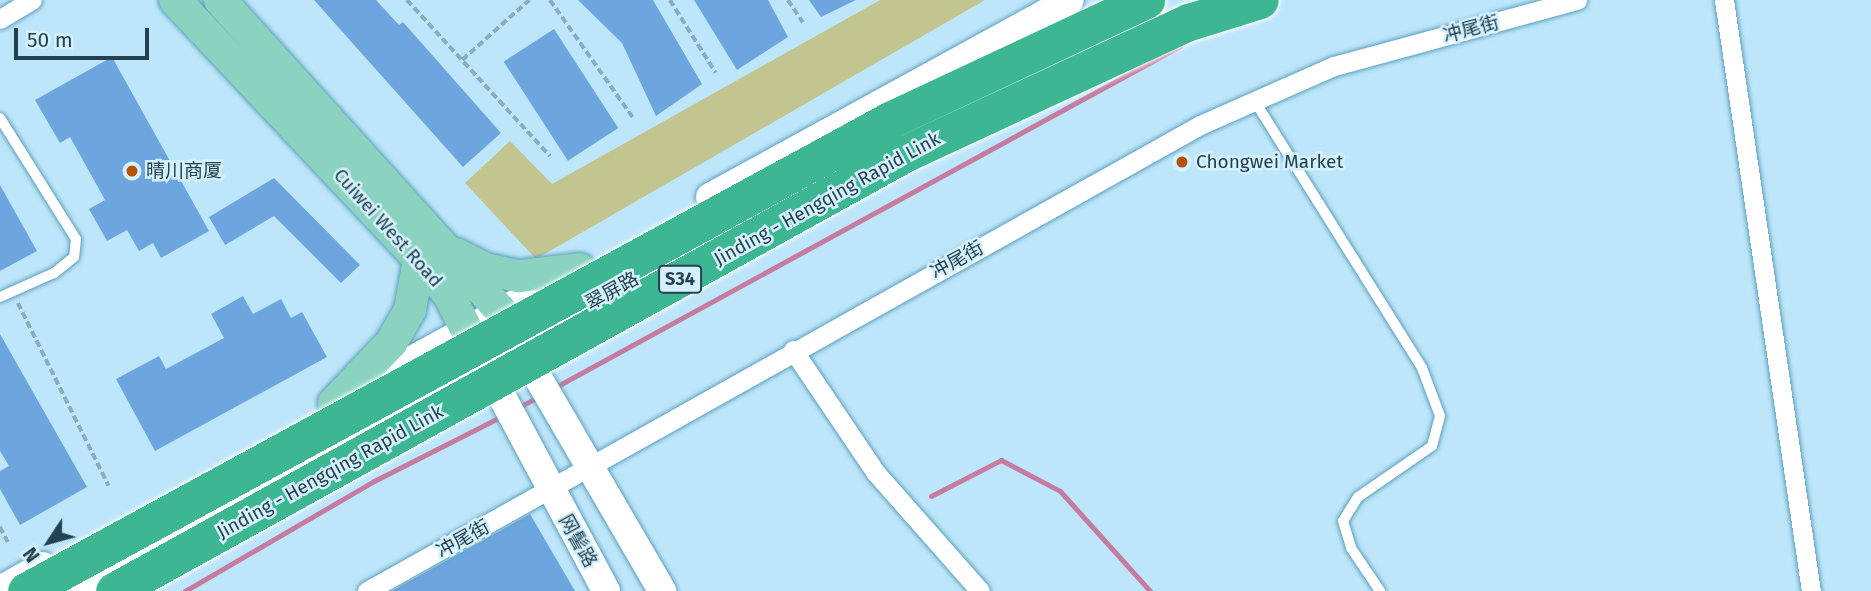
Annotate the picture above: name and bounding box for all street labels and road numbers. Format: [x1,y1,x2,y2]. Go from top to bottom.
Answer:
street label: 冲尾街 [1441,11,1501,47]
street label: Jinding - Hengqing Rapid Link [710,127,944,271]
street label: Cuiwei West Road [329,164,447,292]
street label: 冲尾街 [927,236,987,284]
road number: S34 [657,264,703,293]
street label: 翠屏路 [582,267,642,315]
street label: Jinding - Hengqing Rapid Link [213,400,447,544]
street label: 网髻路 [554,511,602,571]
street label: 冲尾街 [433,515,493,563]

